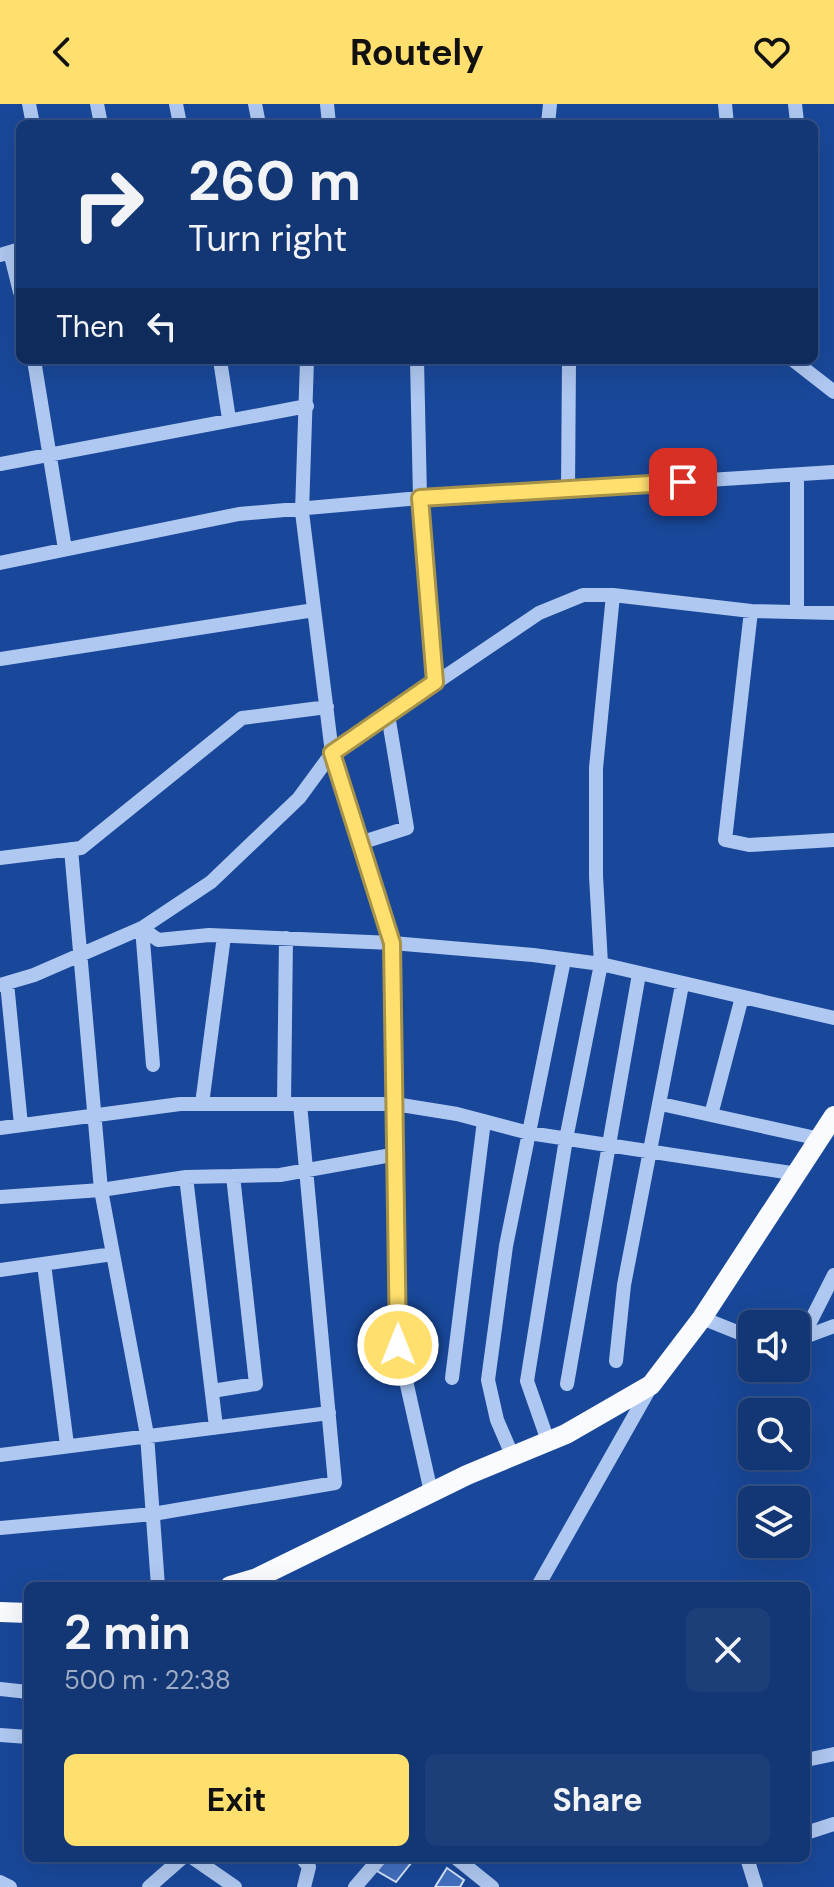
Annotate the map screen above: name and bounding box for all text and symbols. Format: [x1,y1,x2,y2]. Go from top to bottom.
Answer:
text: Routely [350,29,484,76]
icon: back [40,30,84,74]
icon: heart [750,30,794,74]
text: 260 m [188,144,361,217]
icon: right [56,152,160,256]
text: Turn right [188,215,347,262]
icon: left [140,304,184,348]
text: Then [56,307,124,346]
pin [649,448,717,516]
icon: arrive [661,460,705,504]
position arrow [356,1303,440,1387]
map controls [738,1310,810,1558]
button: sound [738,1310,810,1382]
button: search [738,1398,810,1470]
button: layers [738,1486,810,1558]
text: 2 min [64,1601,191,1664]
button: close [686,1608,770,1692]
text: 500 m · 22:38 [64,1663,231,1697]
button: Exit [64,1754,409,1846]
button: Share [425,1754,770,1846]

